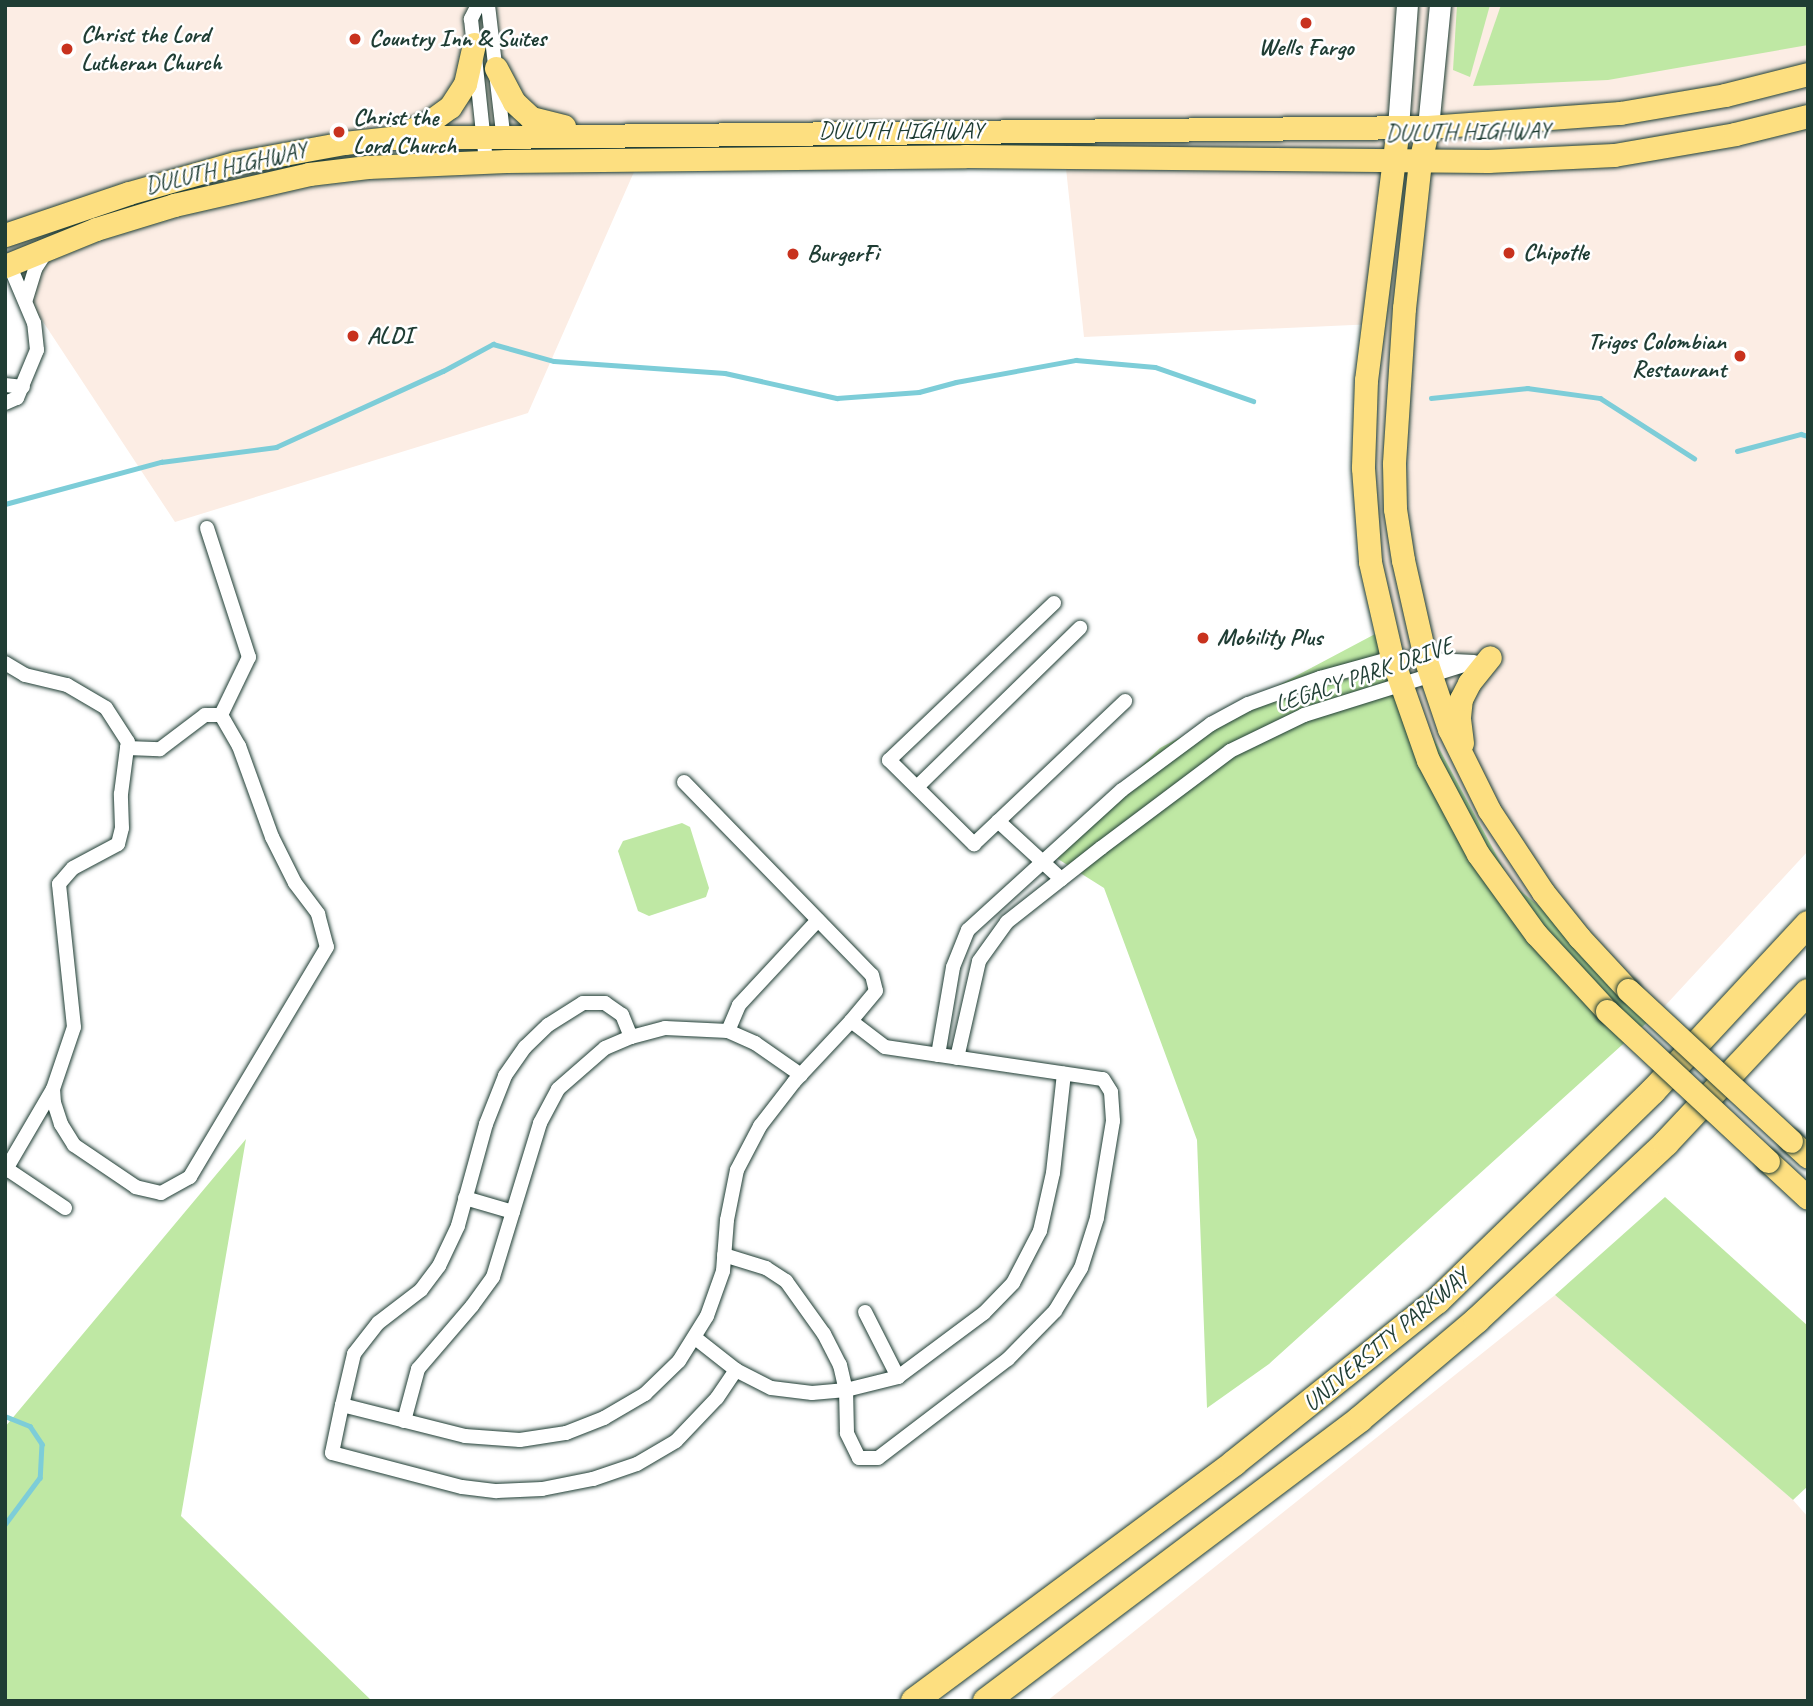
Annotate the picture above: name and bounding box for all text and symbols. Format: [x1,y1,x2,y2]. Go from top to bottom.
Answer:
marker: Wells Fargo [1298,15,1314,31]
place label: Christ the Lord Lutheran Church [81,21,223,77]
place label: Country Inn & Suites [369,25,546,53]
marker: Country Inn & Suites [347,31,363,47]
place label: Wells Fargo [1258,34,1354,62]
marker: Christ the Lord Lutheran Church [59,41,75,57]
place label: Christ the Lord Church [353,104,457,160]
street label: DULUTH HIGHWAY [1385,116,1551,148]
street label: DULUTH HIGHWAY [818,117,984,145]
marker: Christ the Lord Church [331,124,347,140]
street label: DULUTH HIGHWAY [142,135,310,201]
place label: Chipotle [1523,239,1588,267]
place label: BurgerFi [807,240,879,268]
marker: Chipotle [1501,245,1517,261]
marker: BurgerFi [785,246,801,262]
place label: ALDI [367,322,413,350]
marker: ALDI [345,328,361,344]
place label: Trigos Colombian Restaurant [1587,328,1726,384]
marker: Trigos Colombian Restaurant [1732,348,1748,364]
place label: Mobility Plus [1217,624,1322,652]
marker: Mobility Plus [1195,630,1211,646]
street label: LEGACY PARK DRIVE [1271,631,1457,719]
street label: UNIVERSITY PARKWAY [1297,1262,1475,1418]

